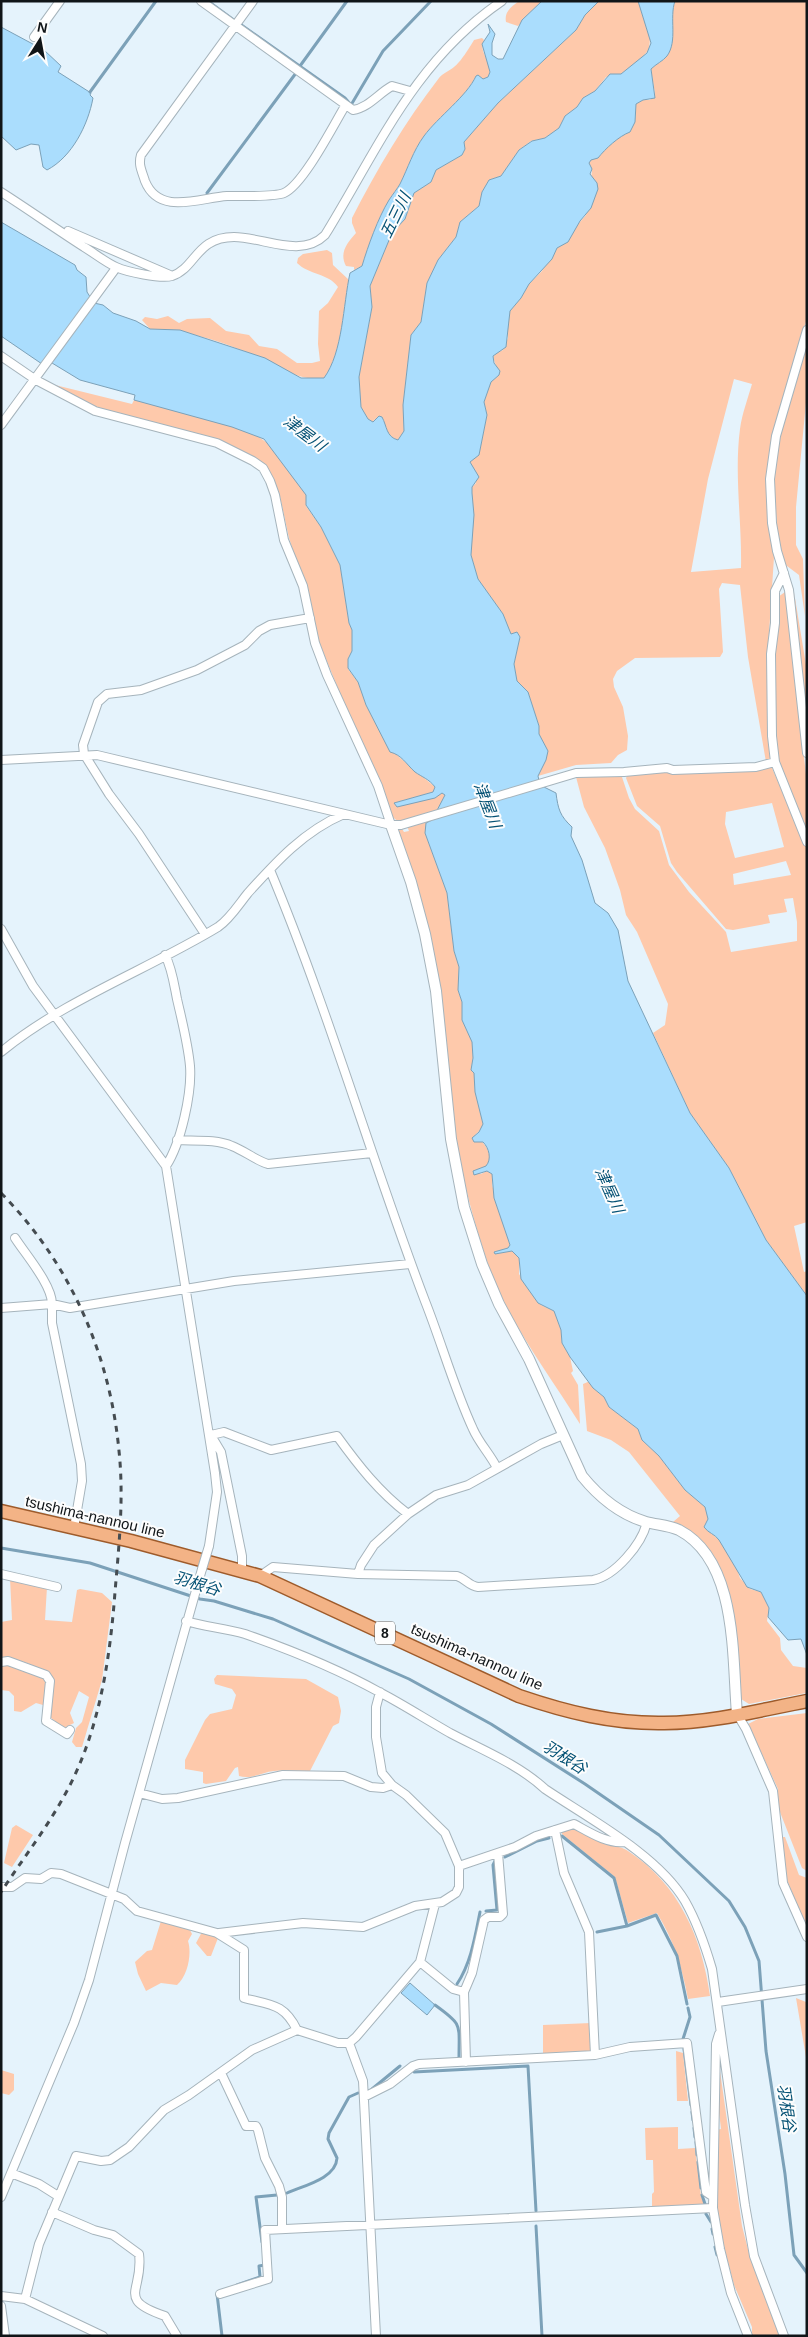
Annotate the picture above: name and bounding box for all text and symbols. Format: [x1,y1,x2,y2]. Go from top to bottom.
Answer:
north arrow [15,15,65,65]
text: N [36,18,49,36]
water label: 五三川 [377,188,414,241]
water label: 津屋川 [280,412,331,456]
water label: 津屋川 [471,780,505,832]
water label: 津屋川 [592,1165,628,1217]
street label: tsushima-nannou line [24,1492,166,1541]
water label: 羽根谷 [171,1568,224,1599]
street label: tsushima-nannou line [409,1620,546,1693]
road number: 8 [375,1622,395,1645]
water label: 羽根谷 [540,1737,591,1778]
water label: 羽根谷 [775,2083,799,2135]

